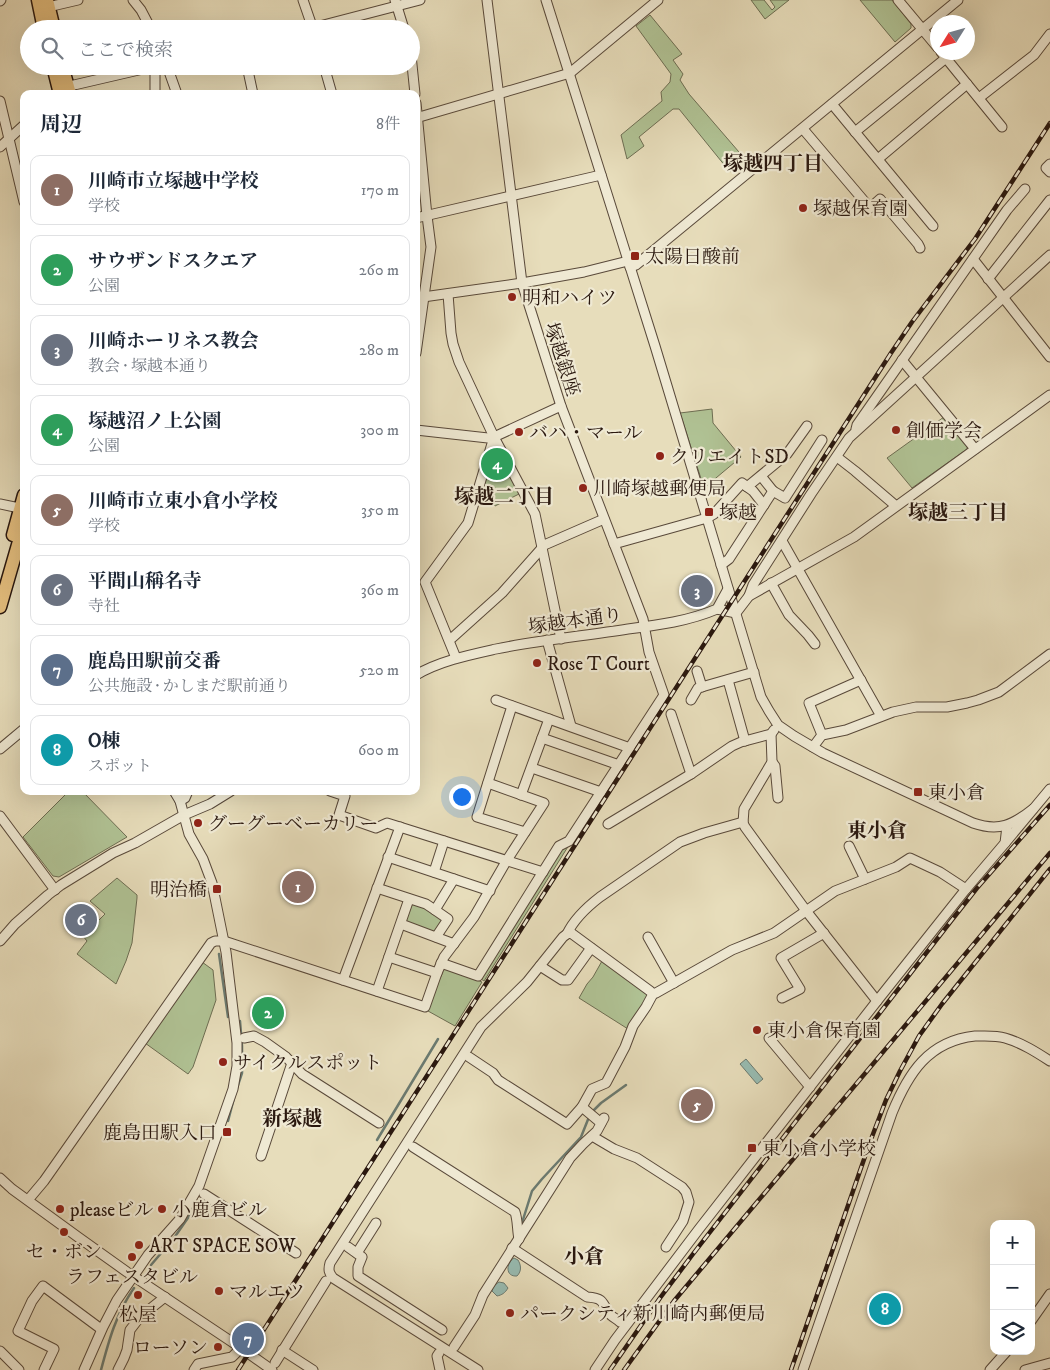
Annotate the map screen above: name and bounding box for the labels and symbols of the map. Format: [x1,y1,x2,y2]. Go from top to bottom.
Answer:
north arrow [930,15,975,60]
district label: 塚越四丁目 [723,152,823,177]
place label: 塚越保育園 [813,198,908,221]
marker: 塚越保育園 [797,202,809,214]
place label: 太陽日酸前 [645,246,740,269]
marker: 太陽日酸前 [629,250,641,262]
place label: 明和ハイツ [522,287,617,310]
marker: 明和ハイツ [506,291,518,303]
street label: 塚越銀座 [539,320,584,399]
place label: 創価学会 [906,420,982,443]
place label: バハ・マール [529,422,643,445]
marker: 創価学会 [890,424,902,436]
marker: バハ・マール [513,426,525,438]
pin: 4 [481,445,513,483]
place label: クリエイトSD [670,446,789,469]
marker: クリエイトSD [654,450,666,462]
place label: 川崎塚越郵便局 [593,478,726,501]
marker: 川崎塚越郵便局 [577,482,589,494]
district label: 塚越二丁目 [454,485,554,510]
district label: 塚越三丁目 [908,501,1008,526]
place label: 塚越 [719,502,757,525]
marker: 塚越 [703,506,715,518]
pin: 3 [681,572,713,610]
street label: 塚越本通り [527,603,624,639]
place label: Rose T Court [547,653,650,676]
marker: Rose T Court [531,657,543,669]
place label: 東小倉 [928,782,985,805]
your location [449,784,475,810]
marker: 東小倉 [912,786,924,798]
place label: グーグーベーカリー [208,813,379,836]
marker: グーグーベーカリー [192,817,204,829]
district label: 東小倉 [847,819,907,844]
pin: 1 [282,868,314,906]
place label: 明治橋 [150,879,207,902]
marker: 明治橋 [211,883,223,895]
pin: 6 [65,901,97,939]
pin: 2 [252,994,284,1032]
place label: 東小倉保育園 [767,1020,881,1043]
marker: 東小倉保育園 [751,1024,763,1036]
place label: サイクルスポット [233,1052,382,1075]
marker: サイクルスポット [217,1056,229,1068]
pin: 5 [681,1086,713,1124]
district label: 新塚越 [262,1107,322,1132]
place label: 鹿島田駅入口 [103,1122,217,1145]
marker: 鹿島田駅入口 [221,1126,233,1138]
place label: 東小倉小学校 [762,1138,876,1161]
marker: 東小倉小学校 [746,1142,758,1154]
place label: pleaseビル [69,1199,153,1222]
place label: 小鹿倉ビル [172,1199,267,1222]
marker: pleaseビル [54,1203,66,1215]
marker: 小鹿倉ビル [156,1203,168,1215]
marker: セ・ボン [58,1226,70,1238]
place label: ART SPACE SOW [149,1235,296,1258]
marker: ART SPACE SOW [133,1239,145,1251]
place label: セ・ボン [26,1241,102,1264]
district label: 小倉 [564,1245,604,1270]
marker: ラフェスタビル [126,1251,138,1263]
place label: ラフェスタビル [66,1266,198,1289]
place label: マルエツ [229,1281,305,1304]
marker: マルエツ [213,1285,225,1297]
marker: 松屋 [132,1289,144,1301]
pin: 8 [869,1290,901,1328]
place label: パークシティ新川崎内郵便局 [520,1303,765,1326]
place label: 松屋 [119,1304,157,1327]
marker: パークシティ新川崎内郵便局 [504,1307,516,1319]
pin: 7 [232,1320,264,1358]
place label: ローソン [133,1337,208,1360]
marker: ローソン [212,1341,224,1353]

